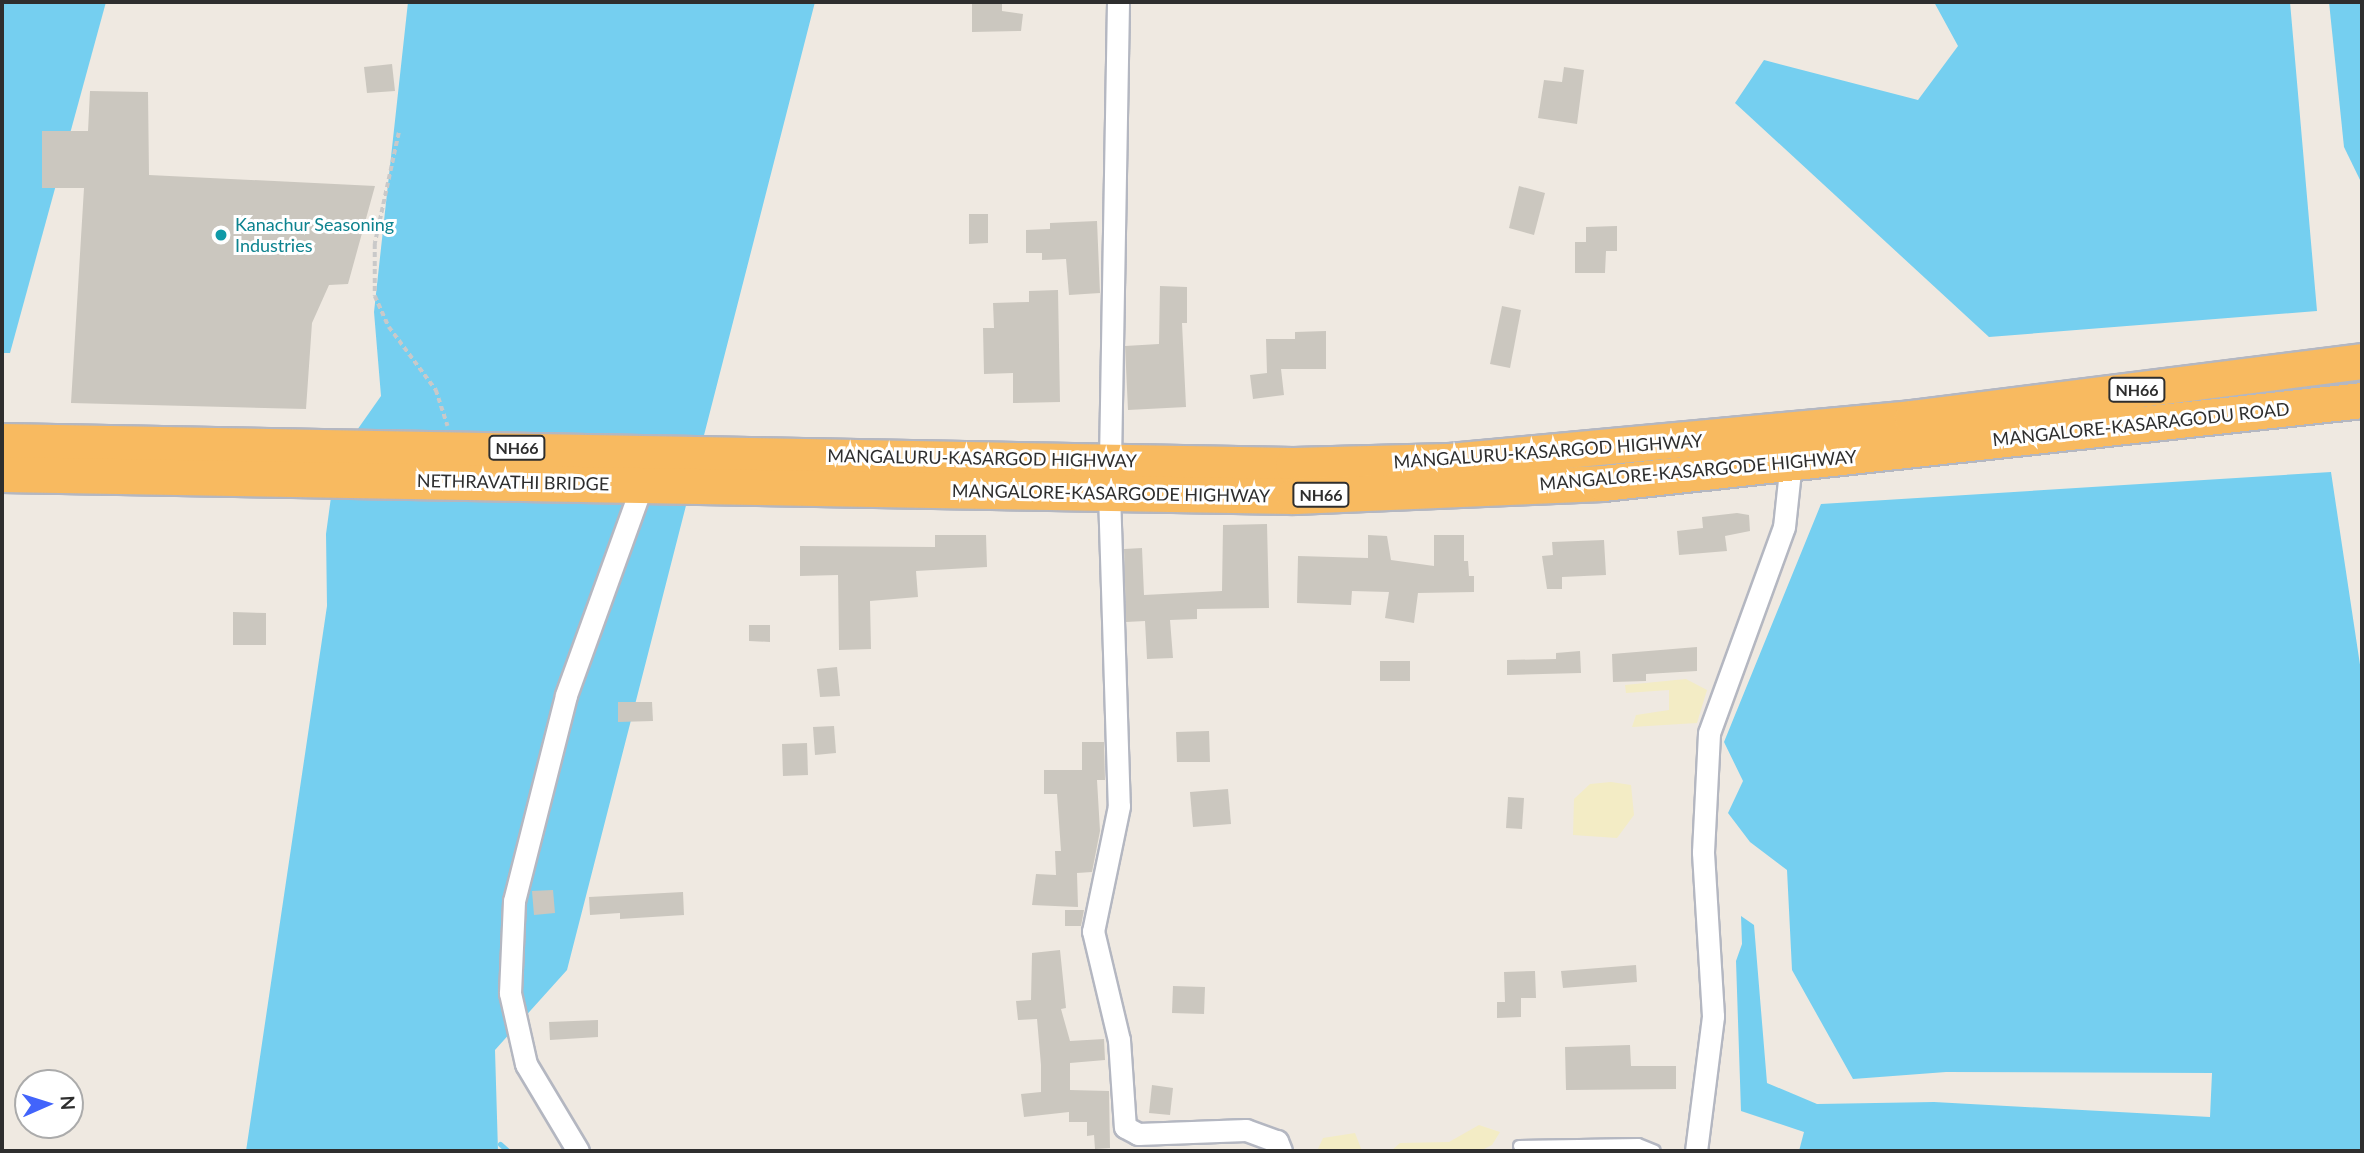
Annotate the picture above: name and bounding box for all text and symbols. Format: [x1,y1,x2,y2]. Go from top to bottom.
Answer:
place label: Kanachur Seasoning Industries [235,214,395,256]
marker: Kanachur Seasoning Industries [213,227,229,243]
road number: NH66 [2107,378,2167,402]
street label: MANGALORE-KASARAGODU ROAD [1991,398,2291,450]
street label: MANGALURU-KASARGOD HIGHWAY [1393,429,1703,473]
road number: NH66 [487,436,547,461]
street label: MANGALURU-KASARGOD HIGHWAY [827,445,1137,471]
street label: MANGALORE-KASARGODE HIGHWAY [1539,445,1857,495]
street label: NETHRAVATHI BRIDGE [417,470,609,494]
street label: MANGALORE-KASARGODE HIGHWAY [952,479,1270,507]
road number: NH66 [1291,482,1351,508]
north arrow [14,1069,84,1139]
text: N [57,1095,80,1111]

